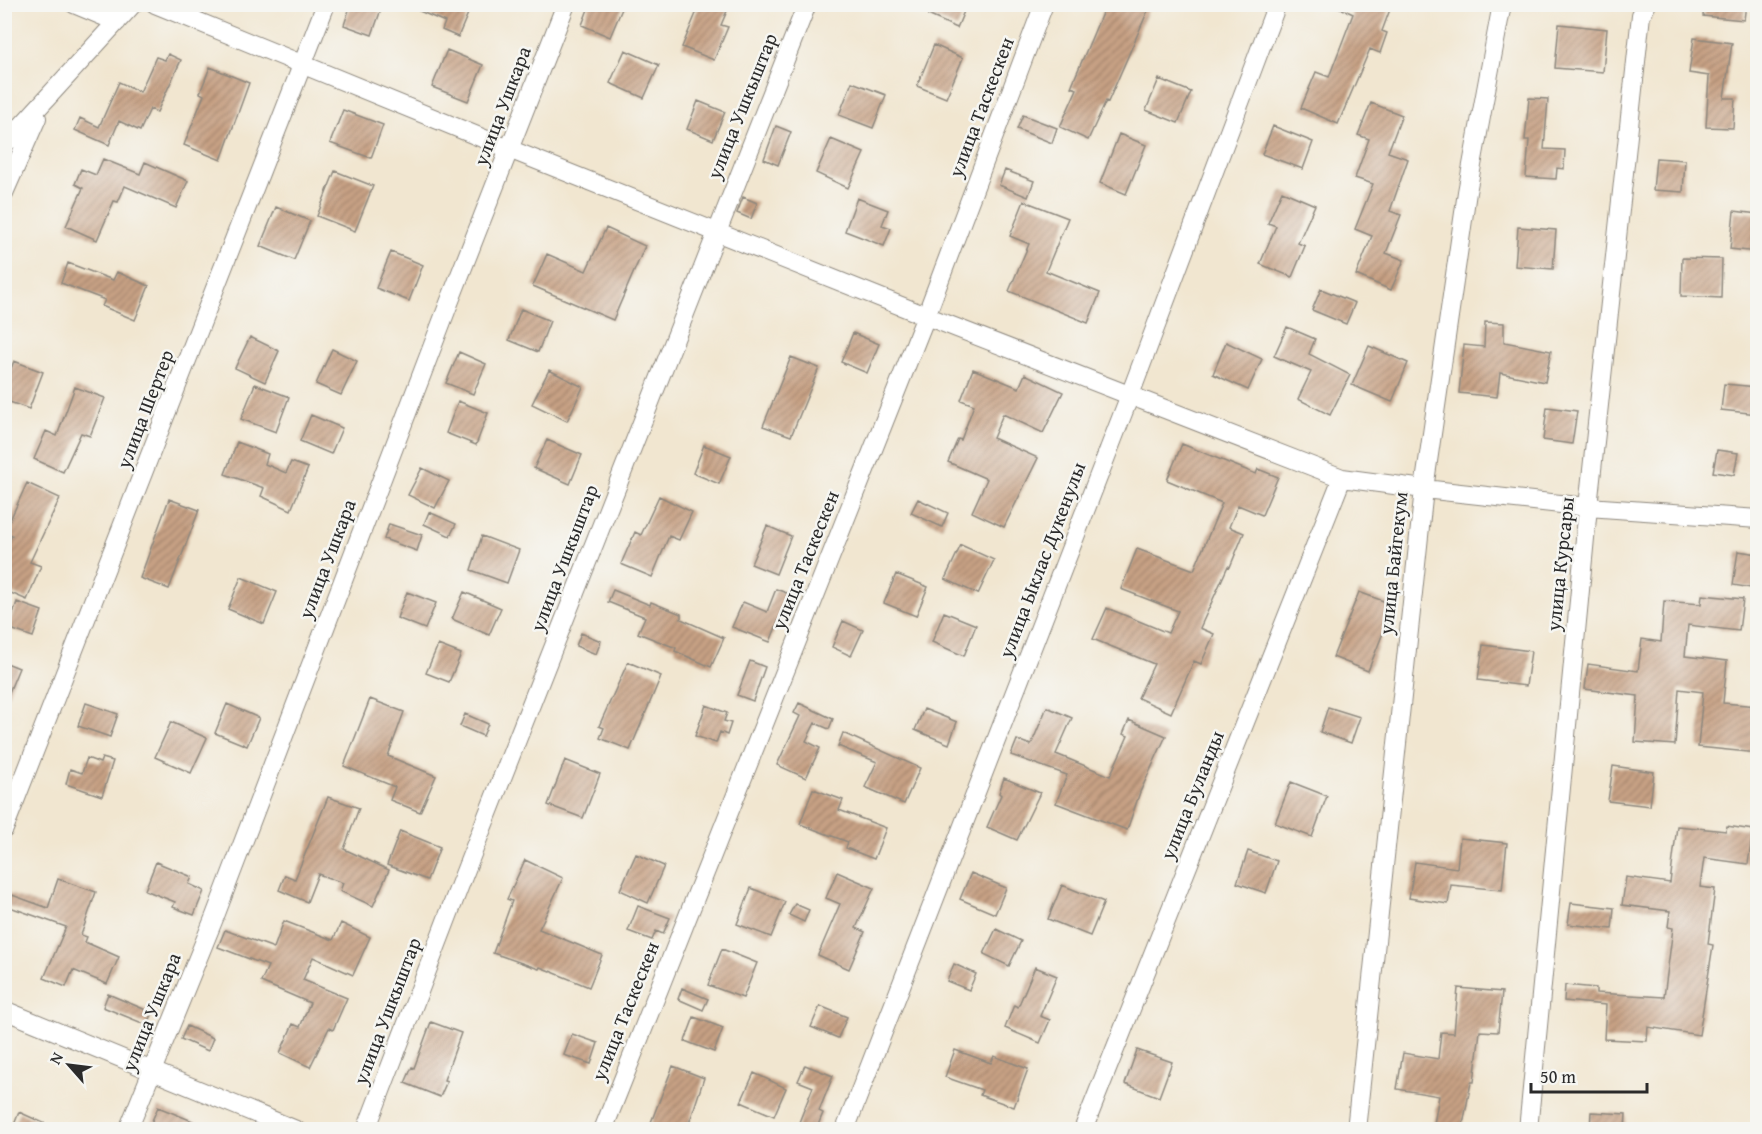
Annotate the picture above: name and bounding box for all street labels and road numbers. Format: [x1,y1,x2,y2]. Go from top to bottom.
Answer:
street label: улица Ушкыштар [699,28,784,184]
street label: улица Таскескен [940,32,1021,182]
street label: улица Ушкара [465,41,538,171]
street label: улица Шертер [108,345,181,473]
street label: улица Ыклас Дукенулы [990,458,1092,663]
street label: улица Ушкыштар [522,480,605,636]
street label: улица Таскескен [763,485,846,635]
street label: улица Байгекум [1370,490,1414,637]
street label: улица Ушкара [290,494,363,624]
street label: улица Курсары [1538,495,1581,634]
street label: улица Буланды [1152,726,1231,865]
street label: улица Ушкыштар [345,933,428,1089]
street label: улица Таскескен [583,936,666,1086]
street label: улица Ушкара [113,948,188,1077]

